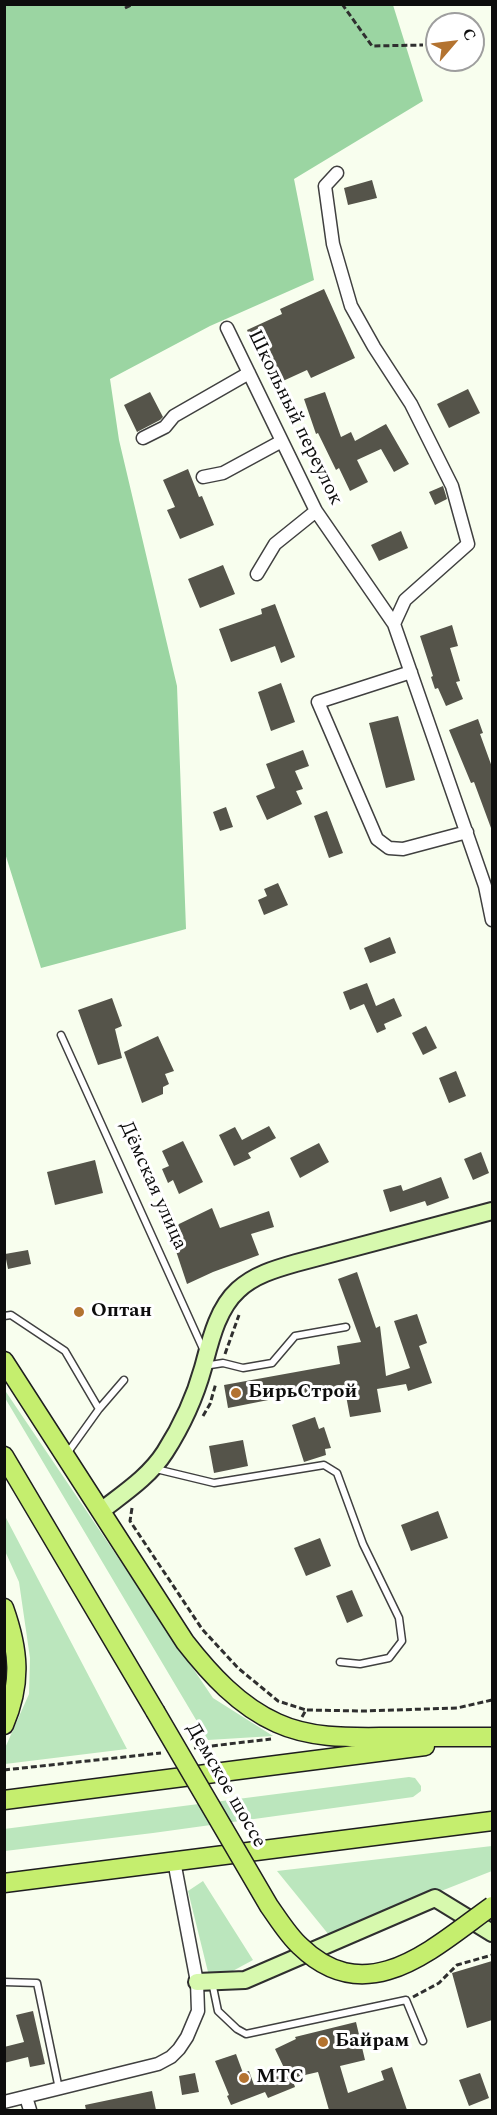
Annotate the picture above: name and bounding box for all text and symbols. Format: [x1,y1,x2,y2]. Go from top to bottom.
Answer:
north arrow [425,12,485,72]
text: С [456,24,482,45]
street label: Школьный переулок [241,327,347,509]
street label: Дёмская улица [113,1118,191,1254]
place label: Оптан [91,1300,152,1324]
marker: Оптан [72,1305,86,1319]
place label: БирьСтрой [248,1381,357,1405]
marker: БирьСтрой [229,1386,243,1400]
street label: Демское шоссе [180,1719,270,1853]
place label: Байрам [335,2030,409,2054]
marker: Байрам [316,2035,330,2049]
place label: МТС [256,2066,304,2090]
marker: МТС [237,2071,251,2085]

